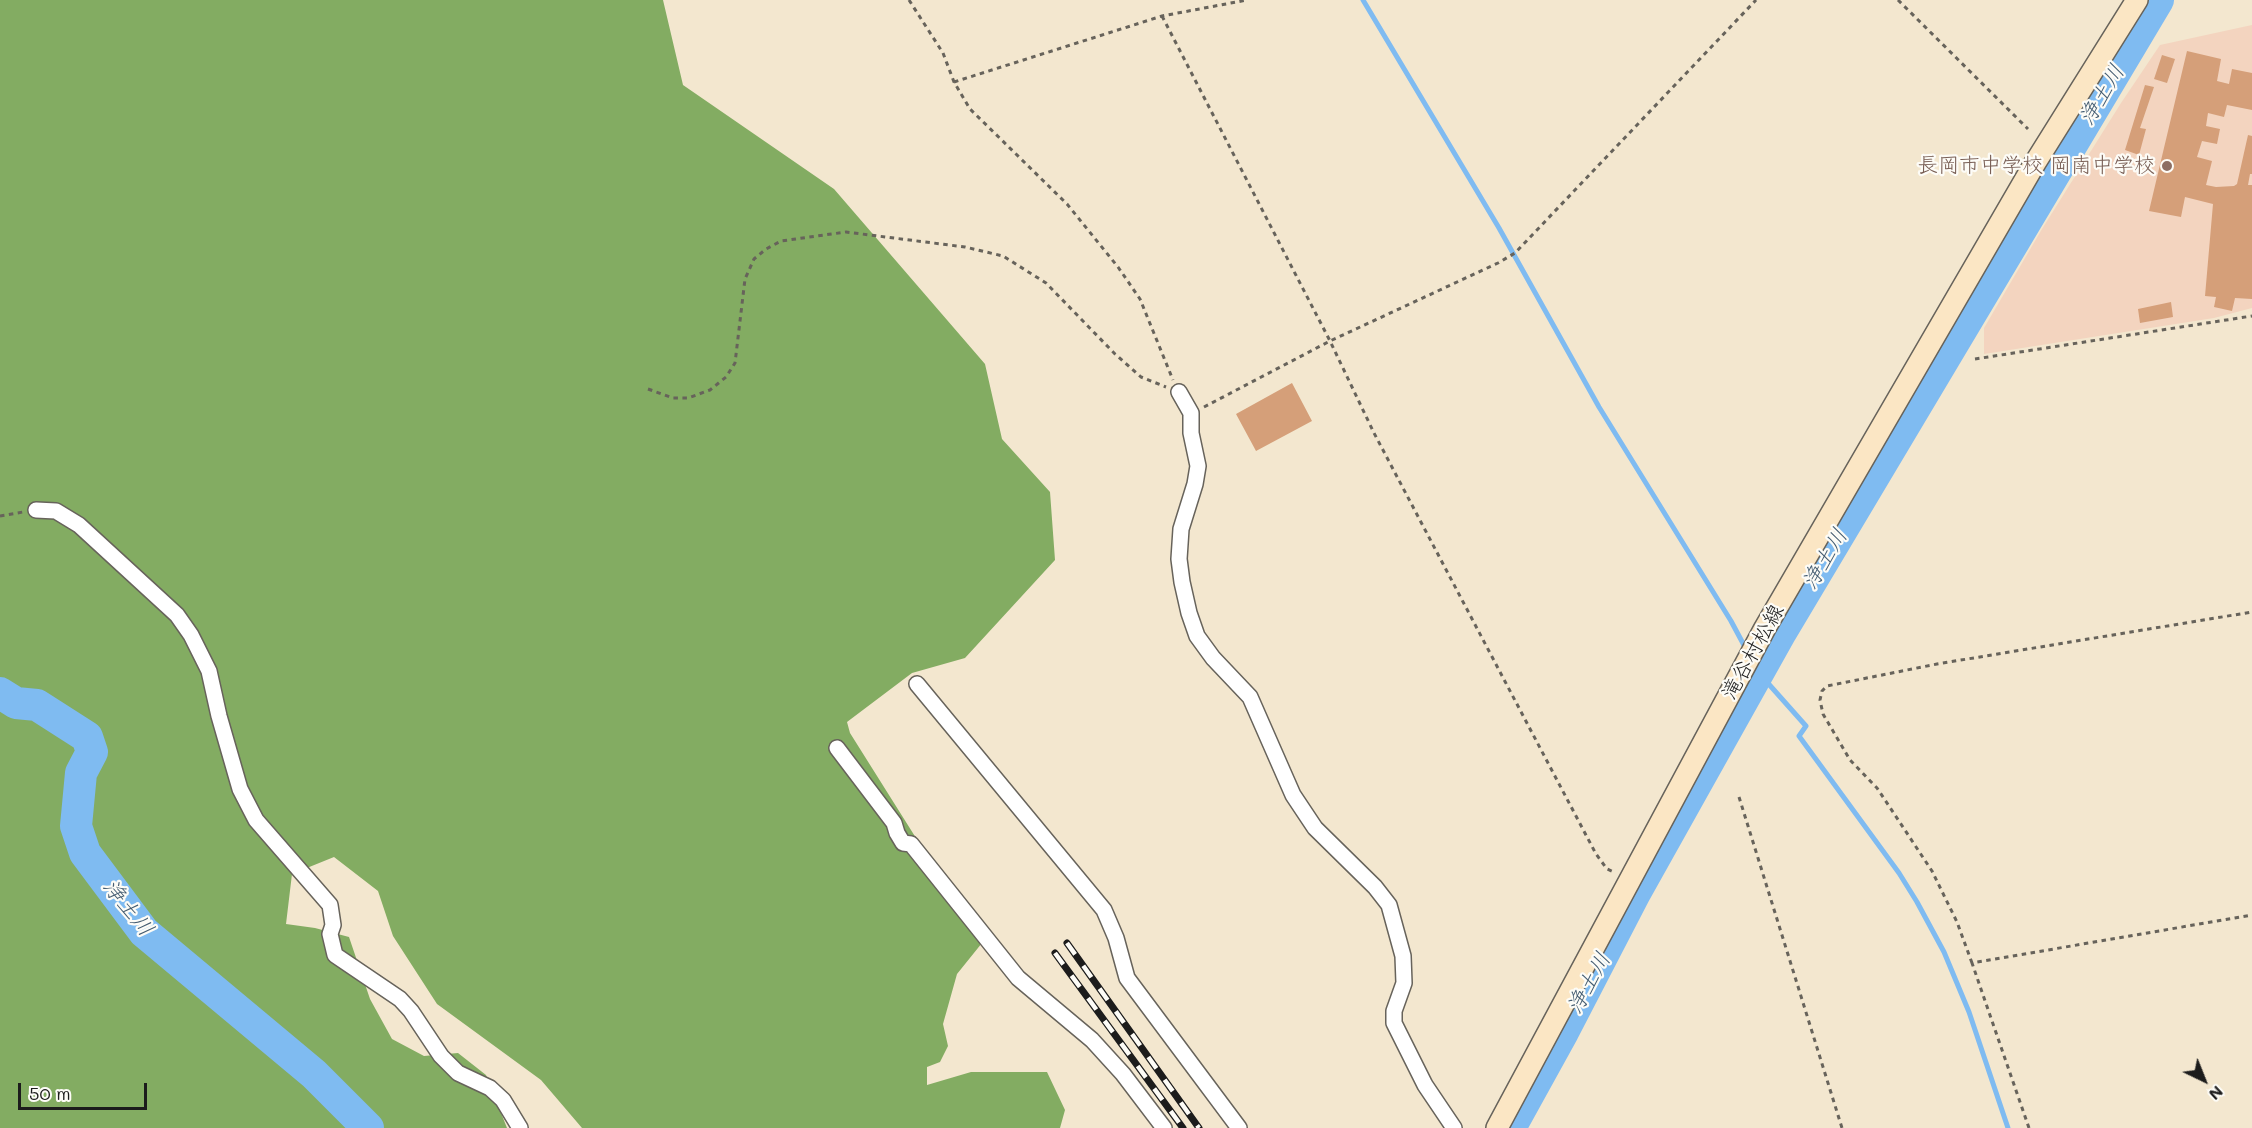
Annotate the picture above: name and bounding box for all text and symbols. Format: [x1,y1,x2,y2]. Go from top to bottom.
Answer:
water label: 浄土川 [2074,60,2130,130]
place label: 長岡市中学校 岡南中学校 [1917,153,2155,179]
marker: 長岡市中学校 岡南中学校 [2160,159,2174,173]
water label: 浄土川 [1797,524,1853,594]
street label: 滝谷村松線 [1717,600,1789,704]
water label: 浄土川 [97,874,159,942]
water label: 浄土川 [1561,948,1617,1018]
north arrow [2174,1050,2234,1110]
scale bar [21,1071,150,1109]
text: 50 m [29,1081,71,1105]
text: N [2205,1082,2228,1105]

